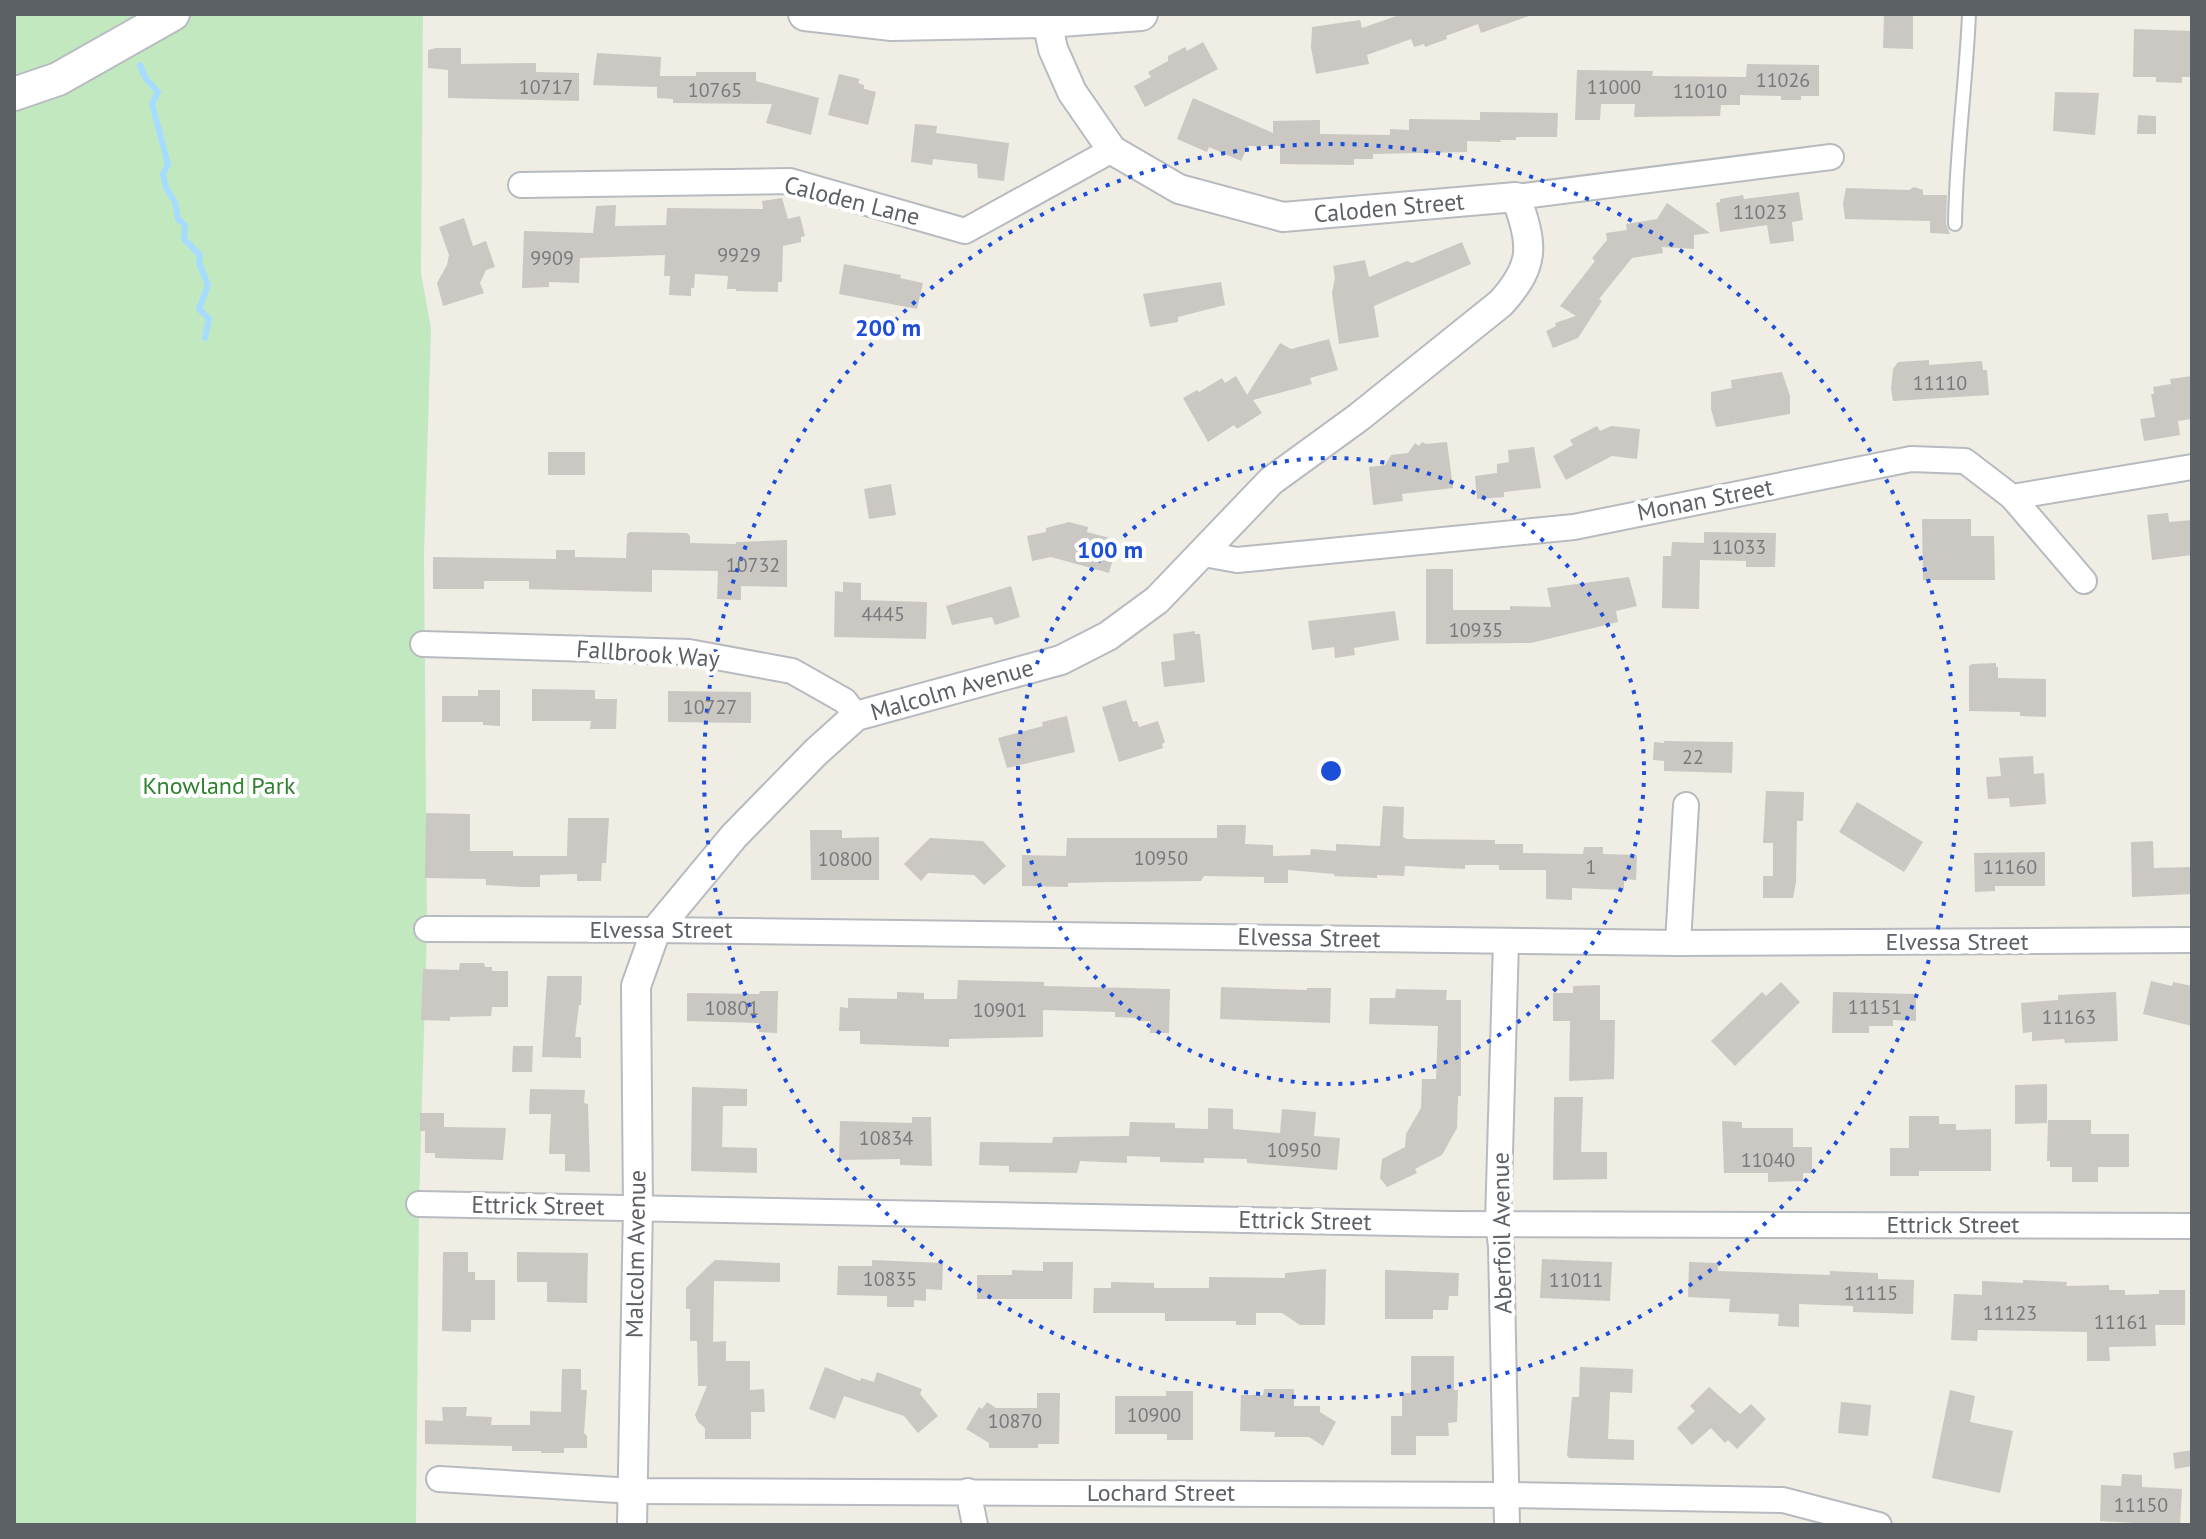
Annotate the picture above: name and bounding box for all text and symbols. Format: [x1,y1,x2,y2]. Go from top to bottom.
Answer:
house number: 11026 [1756,67,1810,93]
house number: 10717 [519,74,573,100]
house number: 11000 [1587,74,1641,100]
house number: 10765 [688,77,742,103]
house number: 11010 [1673,78,1727,104]
street label: Caloden Lane [781,169,923,232]
street label: Caloden Street [1312,185,1466,230]
house number: 11023 [1733,199,1787,225]
house number: 9929 [717,242,761,268]
house number: 9909 [530,245,574,271]
text: 200 m [855,312,921,343]
house number: 11110 [1913,370,1967,396]
street label: Monan Street [1634,471,1775,528]
text: 100 m [1077,534,1143,565]
house number: 11033 [1712,534,1766,560]
house number: 10732 [726,552,780,578]
house number: 4445 [861,601,905,627]
house number: 10935 [1449,617,1503,643]
street label: Fallbrook Way [575,633,721,674]
street label: Malcolm Avenue [867,651,1037,728]
house number: 10727 [683,694,737,720]
house number: 22 [1682,744,1704,770]
centre of rings [1317,757,1345,785]
park label: Knowland Park [143,770,296,801]
house number: 10950 [1134,845,1188,871]
house number: 10800 [818,846,872,872]
house number: 1 [1586,854,1596,880]
house number: 11160 [1983,854,2037,880]
street label: Elvessa Street [589,914,733,945]
street label: Elvessa Street [1237,921,1381,954]
street label: Elvessa Street [1885,926,2029,957]
house number: 11151 [1848,994,1902,1020]
house number: 10801 [705,995,759,1021]
house number: 10901 [973,997,1027,1023]
house number: 11163 [2042,1004,2096,1030]
house number: 10834 [859,1125,913,1151]
house number: 10950 [1267,1137,1321,1163]
house number: 11040 [1741,1147,1795,1173]
street label: Aberfoil Avenue [1485,1152,1518,1314]
street label: Malcolm Avenue [619,1170,652,1338]
street label: Ettrick Street [471,1189,605,1222]
street label: Ettrick Street [1238,1204,1372,1237]
street label: Ettrick Street [1886,1209,2020,1240]
house number: 10835 [863,1266,917,1292]
house number: 11011 [1549,1267,1603,1293]
house number: 11115 [1844,1280,1898,1306]
house number: 11123 [1983,1300,2037,1326]
house number: 11161 [2094,1309,2148,1335]
house number: 10900 [1127,1402,1181,1428]
house number: 10870 [988,1408,1042,1434]
street label: Lochard Street [1087,1477,1235,1508]
house number: 11150 [2114,1492,2168,1518]

